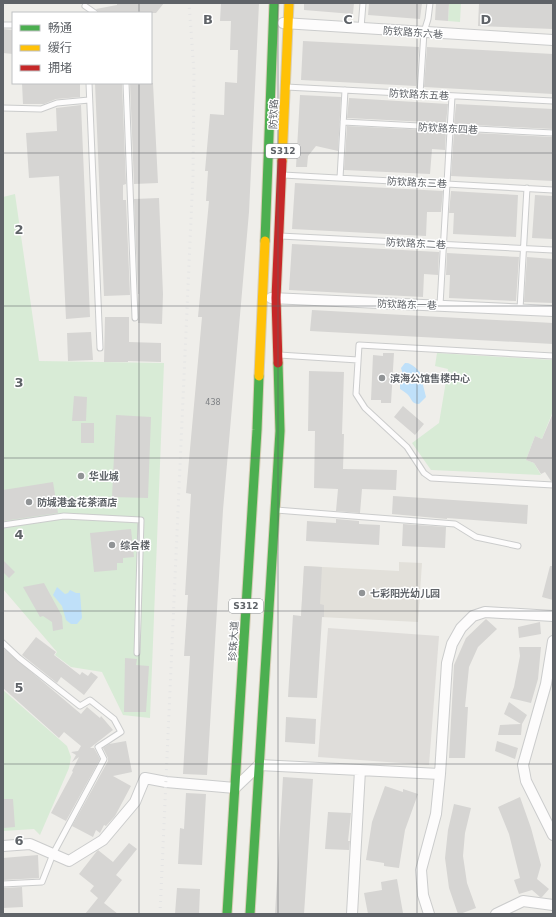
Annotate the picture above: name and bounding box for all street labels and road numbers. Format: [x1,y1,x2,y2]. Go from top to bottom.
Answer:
street label: 防钦路东六巷 [383,25,443,40]
street label: 防钦路东五巷 [389,87,449,102]
street label: 防钦路 [267,99,280,129]
street label: 防钦路东四巷 [418,121,478,136]
road number: S312 [266,144,300,158]
street label: 防钦路东三巷 [387,175,447,190]
street label: 防钦路东二巷 [386,236,446,251]
street label: 防钦路东一巷 [377,298,437,311]
road number: S312 [229,599,263,613]
street label: 珍珠大道 [227,621,240,661]

